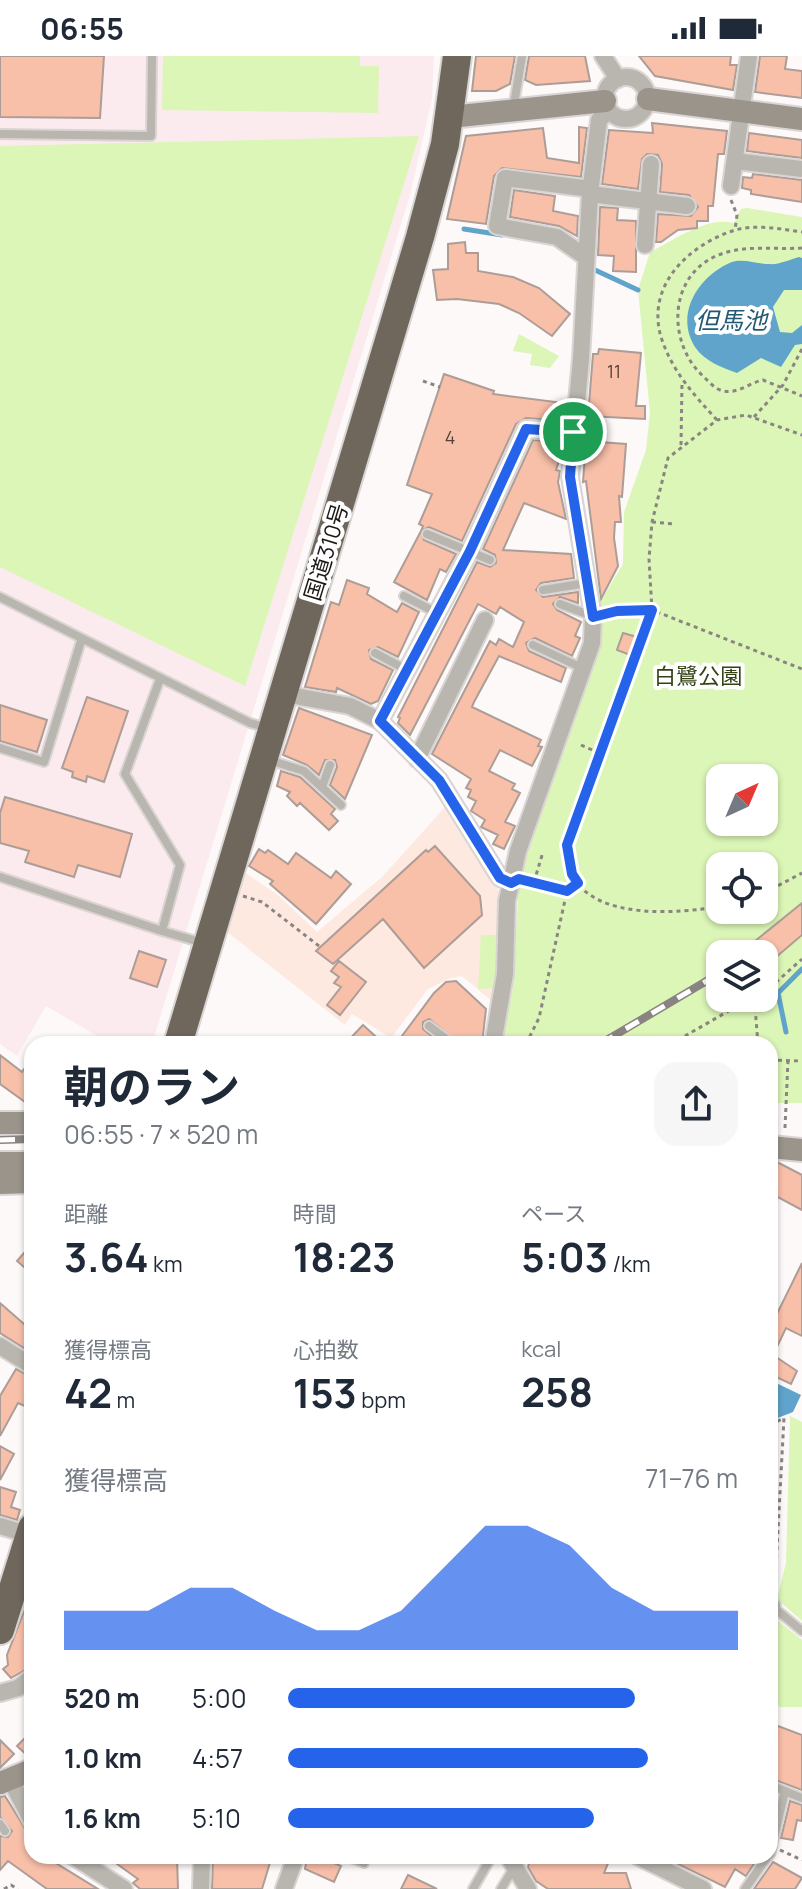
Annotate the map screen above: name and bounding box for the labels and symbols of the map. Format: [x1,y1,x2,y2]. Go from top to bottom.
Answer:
water label: 但馬池 [695,303,769,336]
house number: 11 [607,359,621,383]
pin [539,398,607,466]
house number: 4 [445,425,455,449]
street label: 国道310号 [297,500,355,604]
park label: 白鷺公園 [654,661,742,691]
north arrow [706,764,778,836]

